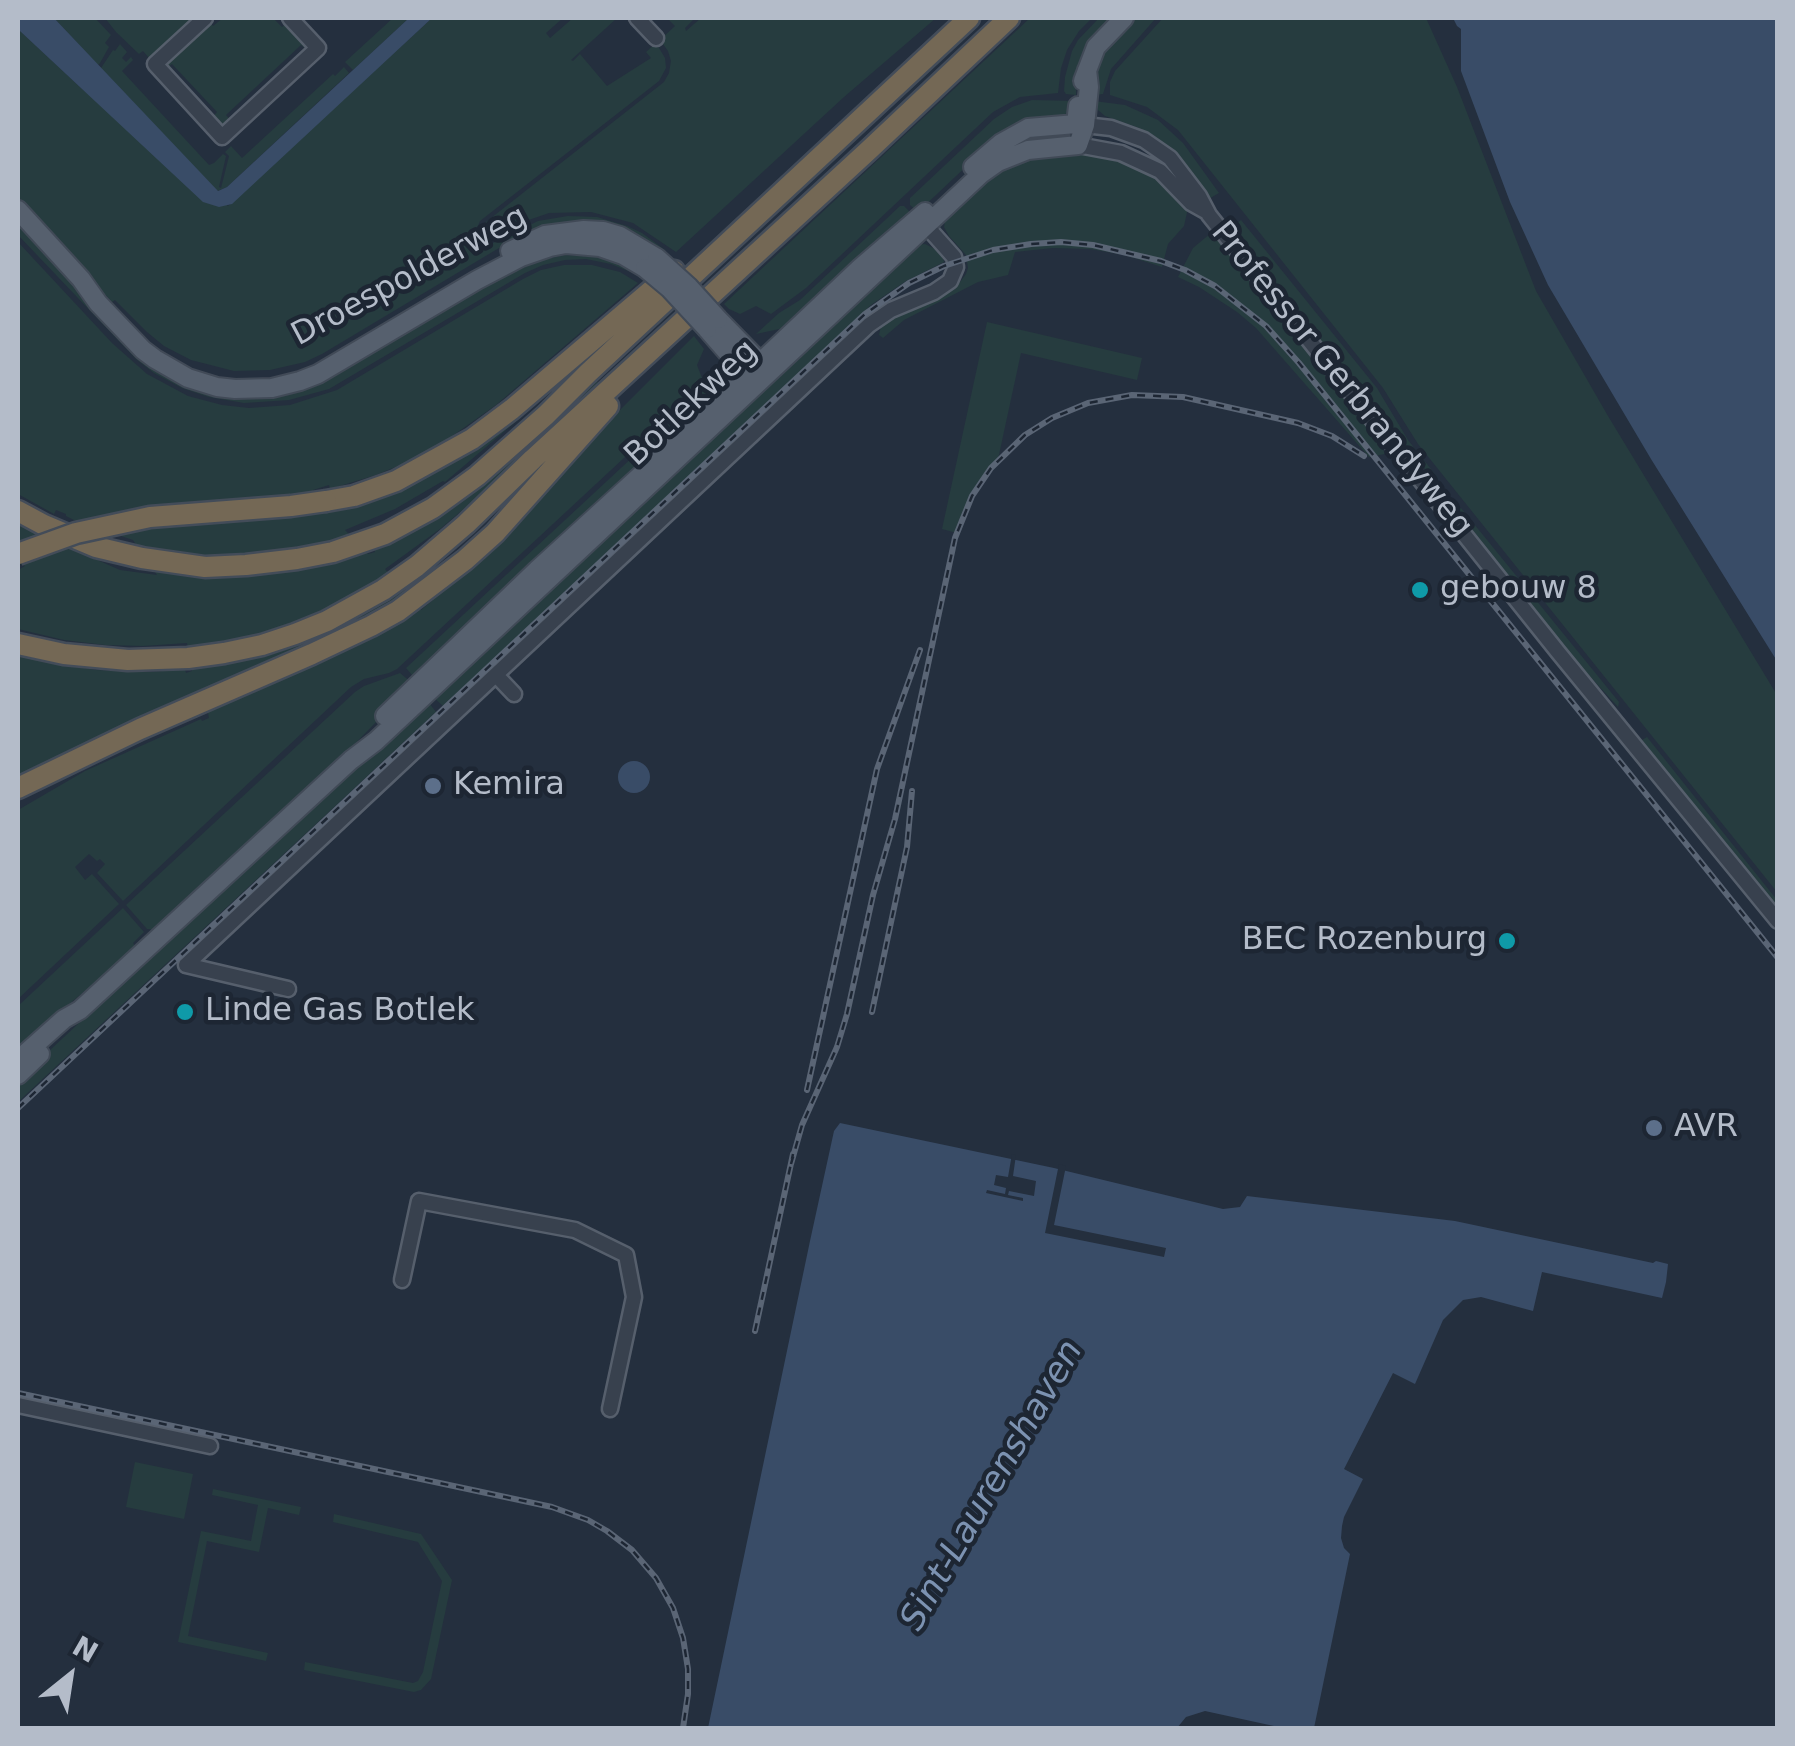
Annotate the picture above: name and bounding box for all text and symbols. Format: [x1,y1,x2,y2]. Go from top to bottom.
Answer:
street label: Droespolderweg [286,199,534,355]
street label: Professor Gerbrandyweg [1202,215,1480,545]
street label: Botlekweg [618,333,766,475]
place label: gebouw 8 [1440,571,1597,609]
marker: gebouw 8 [1409,579,1431,601]
place label: Kemira [453,767,565,805]
marker: Kemira [422,775,444,797]
place label: BEC Rozenburg [1242,922,1487,960]
marker: BEC Rozenburg [1496,930,1518,952]
place label: Linde Gas Botlek [205,993,475,1031]
marker: Linde Gas Botlek [174,1001,196,1023]
place label: AVR [1674,1109,1738,1147]
marker: AVR [1643,1117,1665,1139]
water label: Sint-Laurenshaven [893,1333,1093,1639]
north arrow [20,1626,120,1726]
text: N [67,1629,104,1670]

